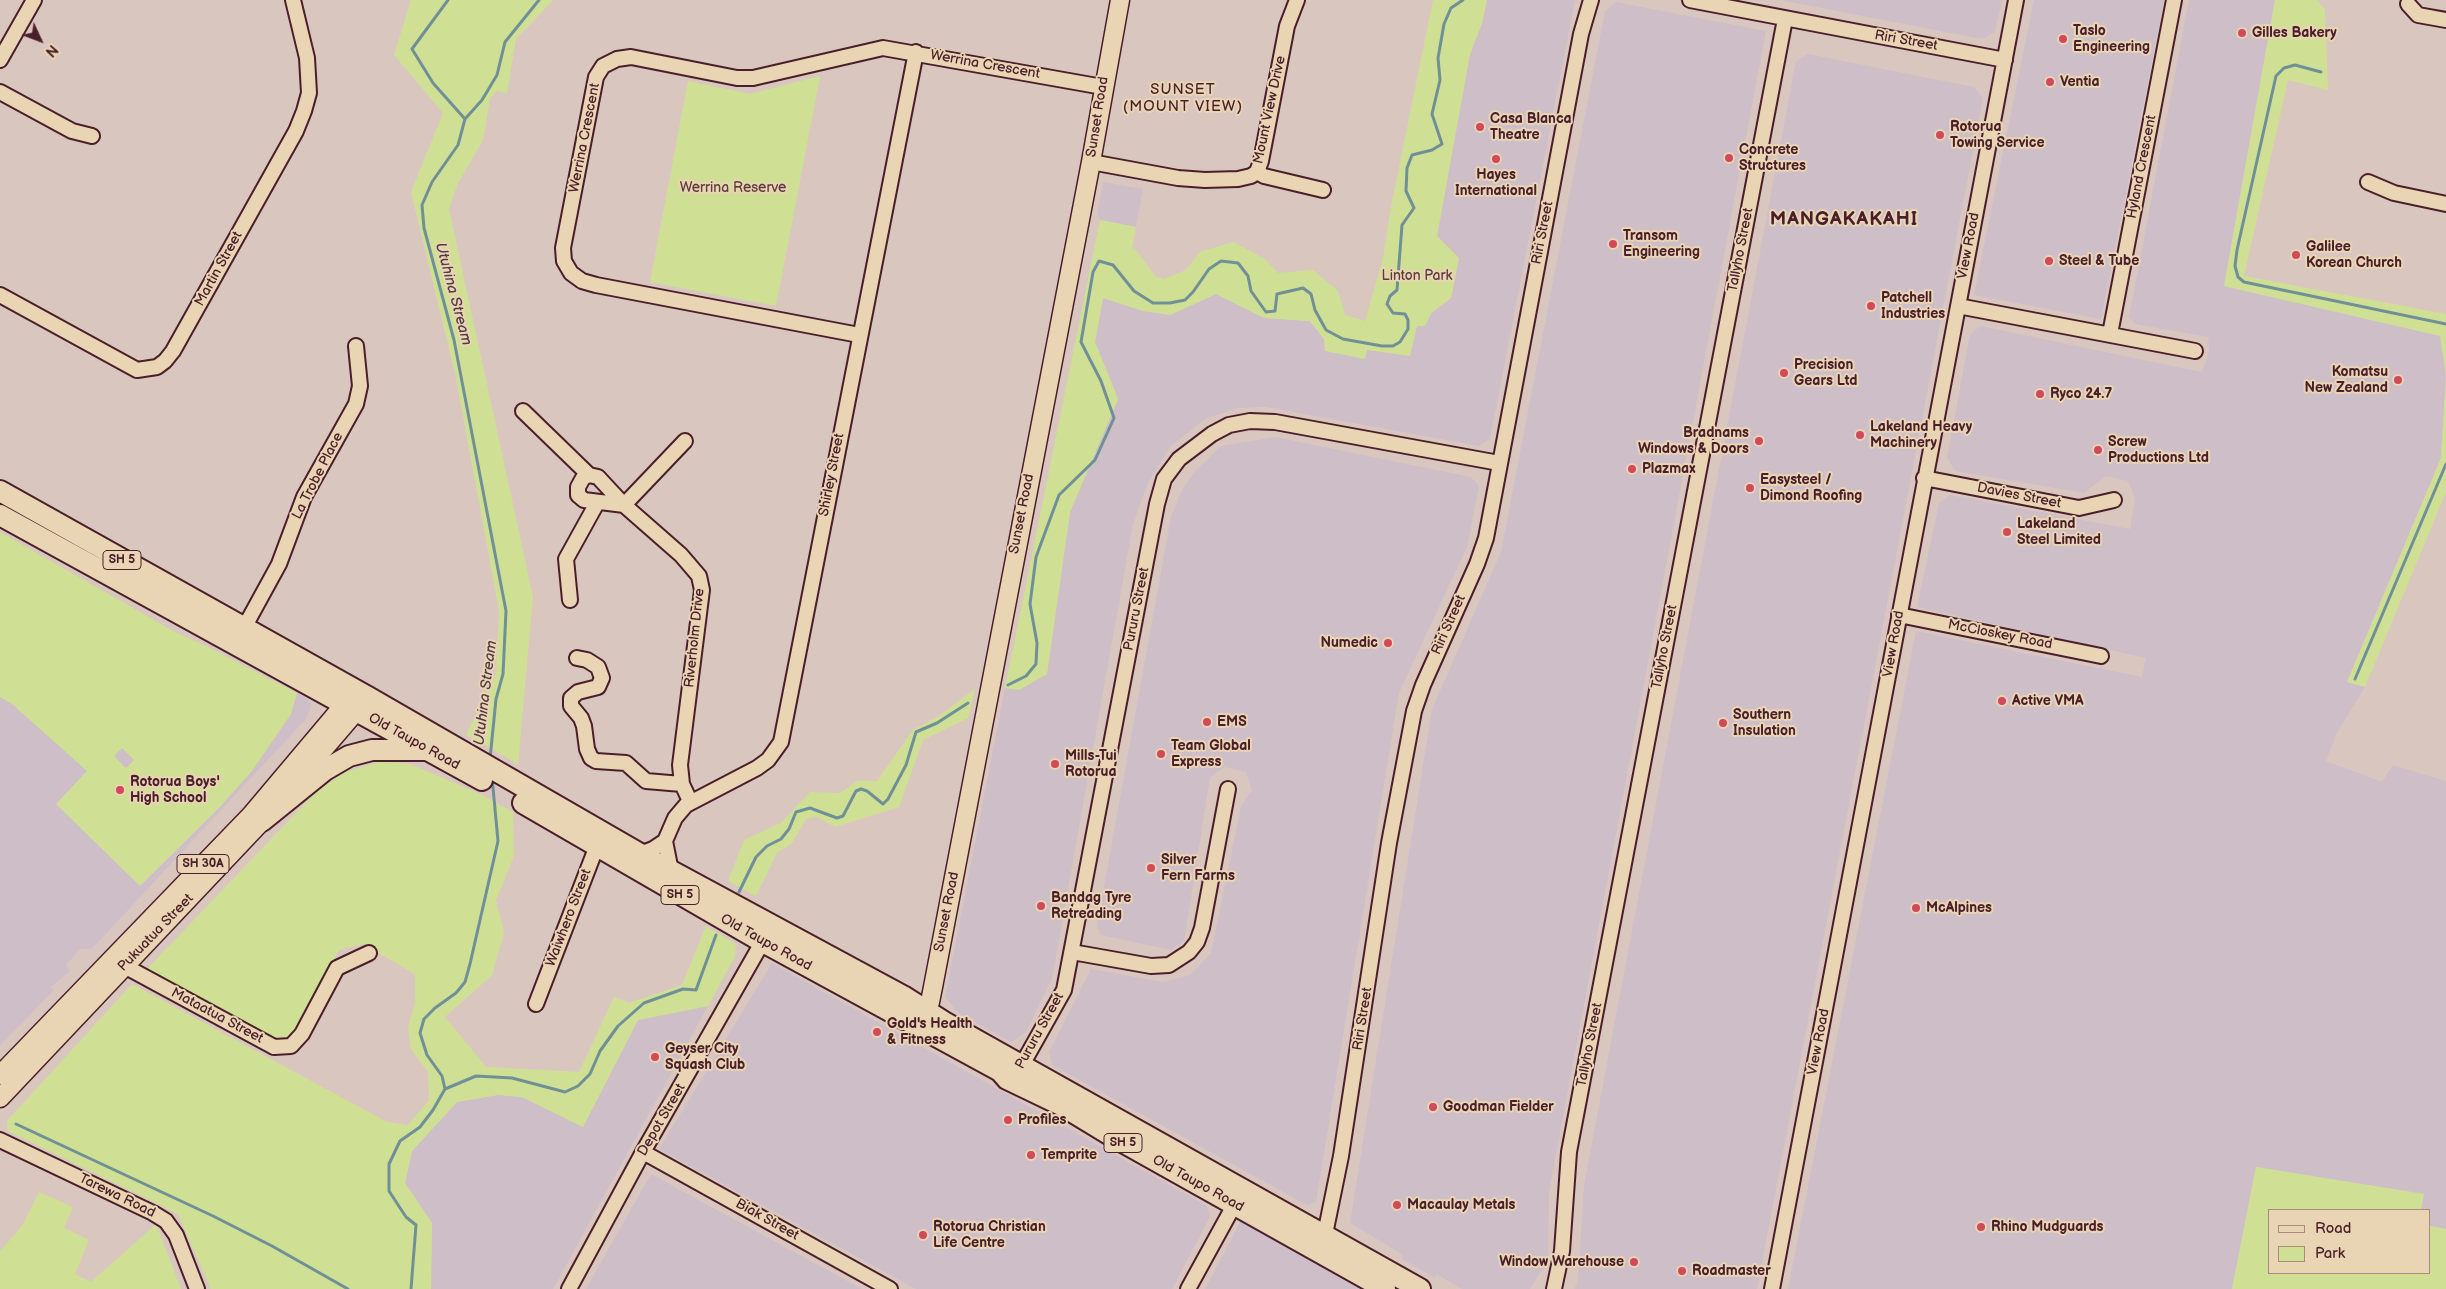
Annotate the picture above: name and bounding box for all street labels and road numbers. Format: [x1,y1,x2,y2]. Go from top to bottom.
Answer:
street label: Riri Street [1873,27,1939,55]
street label: Werrina Crescent [929,47,1041,83]
street label: Mount View Drive [1250,54,1290,166]
street label: Sunset Road [1083,76,1113,158]
street label: Werrina Crescent [566,82,604,194]
street label: Hyland Crescent [2124,114,2160,220]
street label: Riri Street [1529,200,1557,266]
street label: Tallyho Street [1725,207,1757,293]
street label: View Road [1954,211,1984,281]
street label: Martin Street [192,229,246,309]
street label: La Trobe Place [289,430,347,522]
street label: Shirley Street [816,432,848,518]
street label: Sunset Road [1006,472,1038,556]
street label: Davies Street [1975,480,2063,512]
road number: SH 5 [103,550,141,570]
street label: Pururu Street [1121,566,1153,652]
street label: Riverholm Drive [681,588,709,688]
street label: Riri Street [1428,592,1470,658]
street label: Tallyho Street [1649,604,1681,690]
street label: View Road [1880,609,1908,679]
street label: McCloskey Road [1946,617,2054,653]
street label: Old Taupo Road [365,710,463,774]
road number: SH 30A [177,854,229,874]
street label: Waiwhero Street [543,867,595,969]
street label: Sunset Road [931,870,963,954]
road number: SH 5 [661,886,699,904]
street label: Pukuatua Street [115,891,197,975]
street label: Old Taupo Road [717,911,815,975]
street label: Mataatua Street [168,985,266,1047]
street label: Riri Street [1350,986,1376,1052]
street label: Pururu Street [1012,990,1068,1072]
street label: Tallyho Street [1574,1002,1606,1088]
street label: View Road [1804,1007,1834,1077]
street label: Depot Street [635,1081,689,1159]
road number: SH 5 [1104,1134,1142,1152]
street label: Old Taupo Road [1149,1152,1247,1216]
street label: Tarewa Road [76,1170,158,1222]
street label: Biak Street [732,1196,802,1244]

